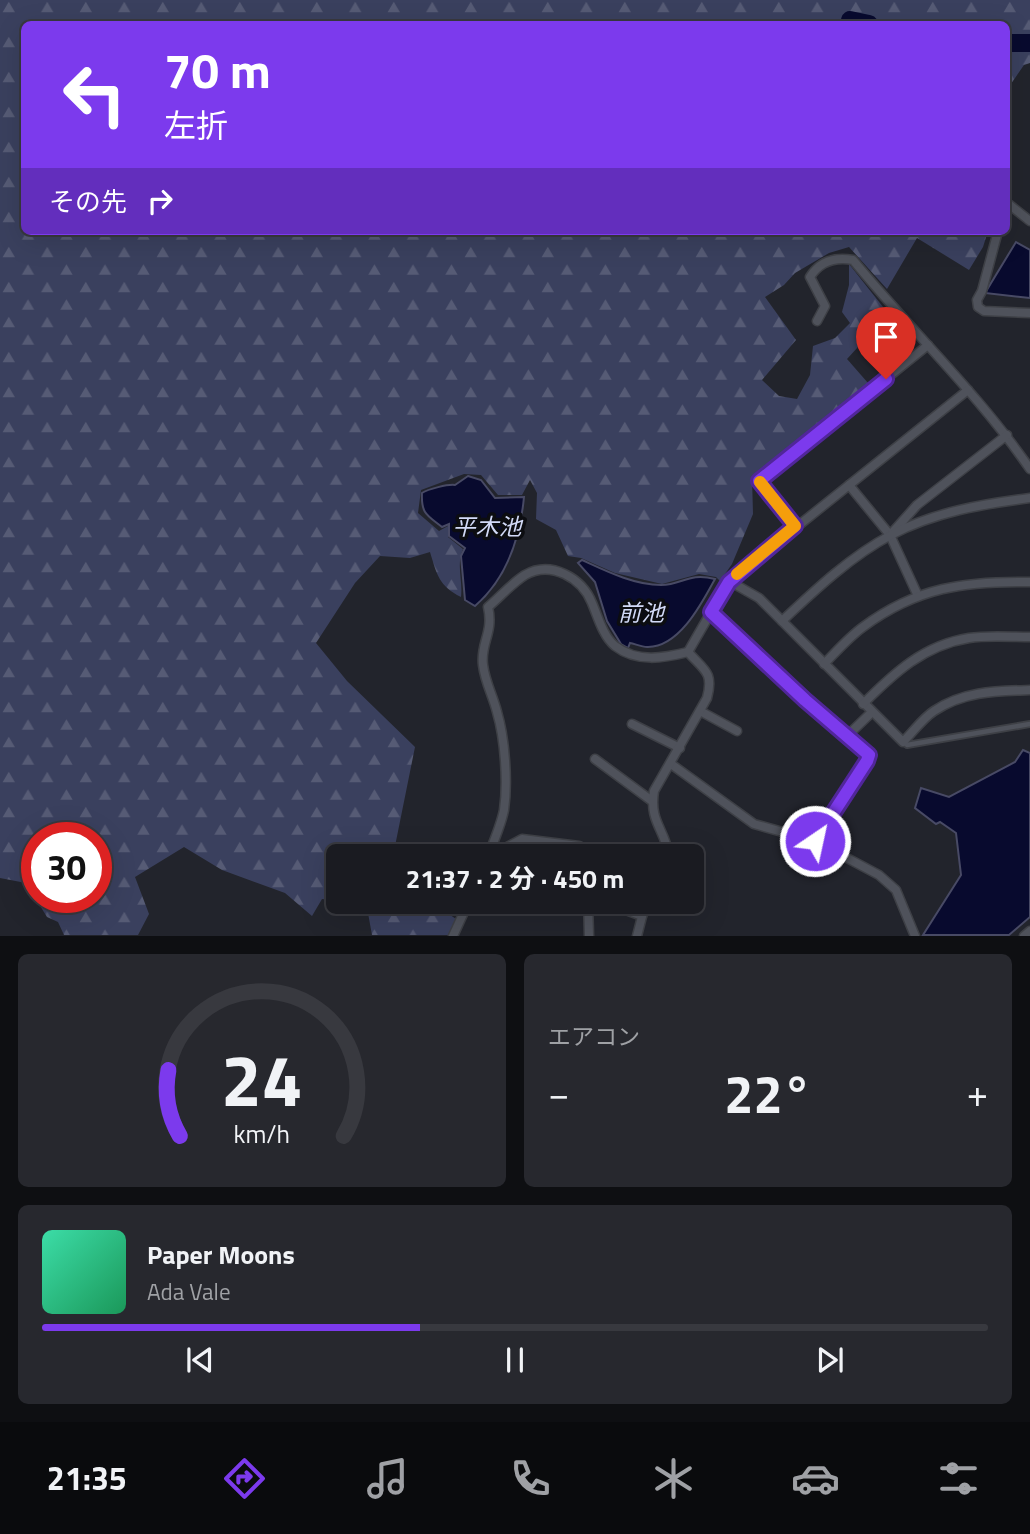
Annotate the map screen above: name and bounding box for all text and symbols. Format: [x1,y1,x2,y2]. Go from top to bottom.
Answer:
text: 70 m [164,32,271,107]
icon: left [49,49,140,140]
text: 左折 [164,101,228,149]
text: その先 [49,182,127,221]
icon: right [141,182,179,220]
pin [856,307,916,379]
icon: arrive [867,318,905,356]
water label: 平木池 [453,509,524,544]
water label: 前池 [618,595,666,630]
position arrow [778,804,852,878]
speed limit sign: 30 [21,822,112,913]
text: 21:37 · 2 分 · 450 m [406,859,624,898]
text: エアコン [548,1019,640,1054]
text: 24 [221,1025,303,1135]
text: 22° [724,1054,812,1133]
text: − [548,1064,569,1122]
text: + [967,1064,988,1122]
text: km/h [234,1115,290,1153]
text: Paper Moons [147,1235,295,1274]
text: Ada Vale [147,1274,231,1309]
icon: previous [181,1341,219,1379]
icon: pause [496,1341,534,1379]
icon: next [811,1341,849,1379]
text: 21:35 [47,1454,127,1502]
icon: directions [220,1454,269,1503]
icon: music [363,1454,412,1503]
icon: phone [506,1454,555,1503]
icon: climate [649,1454,698,1503]
icon: car [791,1454,840,1503]
icon: filters [934,1454,983,1503]

